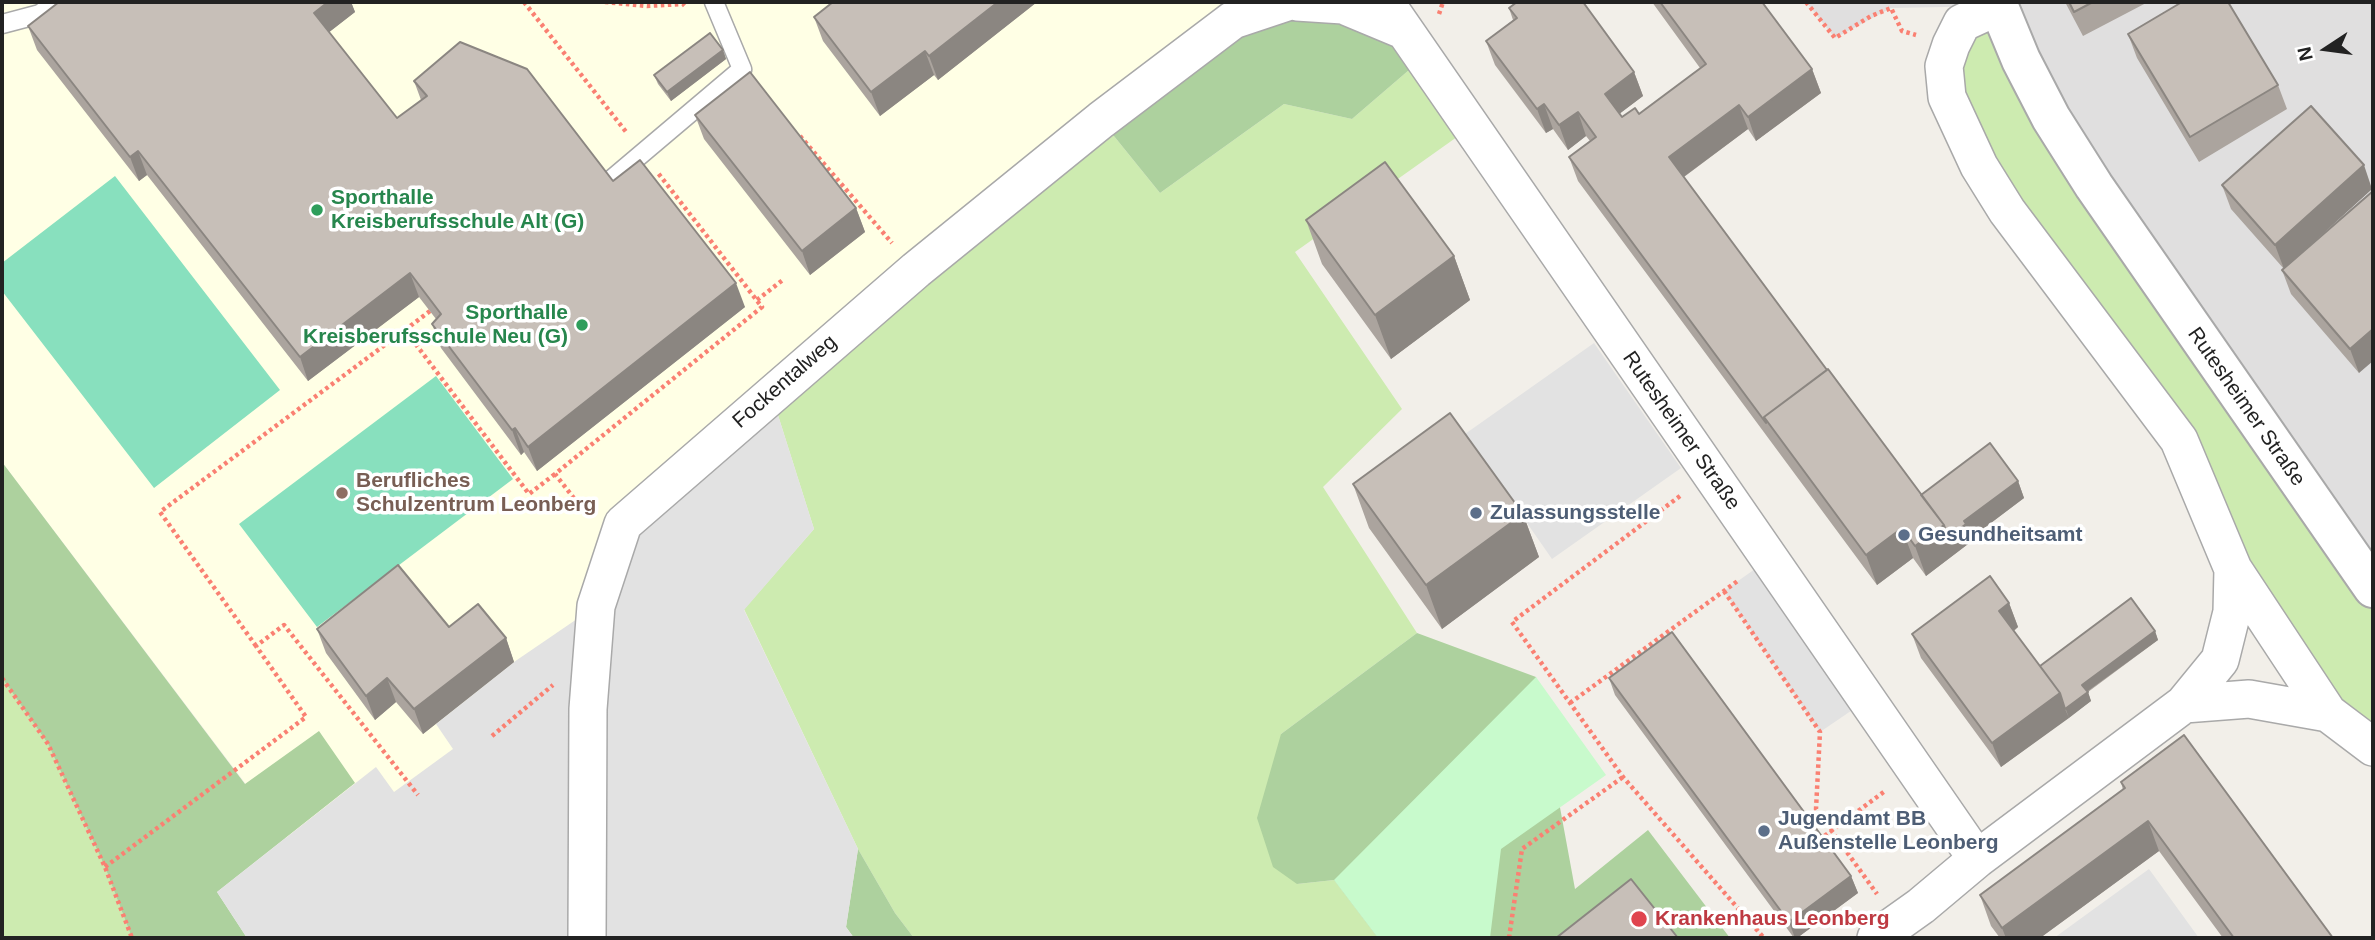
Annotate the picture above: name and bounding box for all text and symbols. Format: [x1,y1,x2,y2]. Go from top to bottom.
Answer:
north arrow [2291,14,2361,84]
text: N [2293,45,2317,63]
place label: Sporthalle Kreisberufsschule Alt (G) [331,185,584,235]
marker: Sporthalle Kreisberufsschule Alt (G) [309,202,325,218]
place label: Sporthalle Kreisberufsschule Neu (G) [303,300,568,350]
marker: Sporthalle Kreisberufsschule Neu (G) [574,317,590,333]
street label: Rutesheimer Straße [2182,323,2310,491]
street label: Fockentalweg [728,330,842,434]
street label: Rutesheimer Straße [1617,347,1745,515]
place label: Berufliches Schulzentrum Leonberg [356,468,596,518]
marker: Berufliches Schulzentrum Leonberg [334,485,350,501]
place label: Zulassungsstelle [1490,500,1660,526]
marker: Zulassungsstelle [1468,505,1484,521]
place label: Gesundheitsamt [1918,522,2083,548]
marker: Gesundheitsamt [1896,527,1912,543]
place label: Jugendamt BB Außenstelle Leonberg [1778,806,1999,856]
marker: Jugendamt BB Außenstelle Leonberg [1756,823,1772,839]
place label: Krankenhaus Leonberg [1655,906,1890,932]
marker: Krankenhaus Leonberg [1629,909,1649,929]

